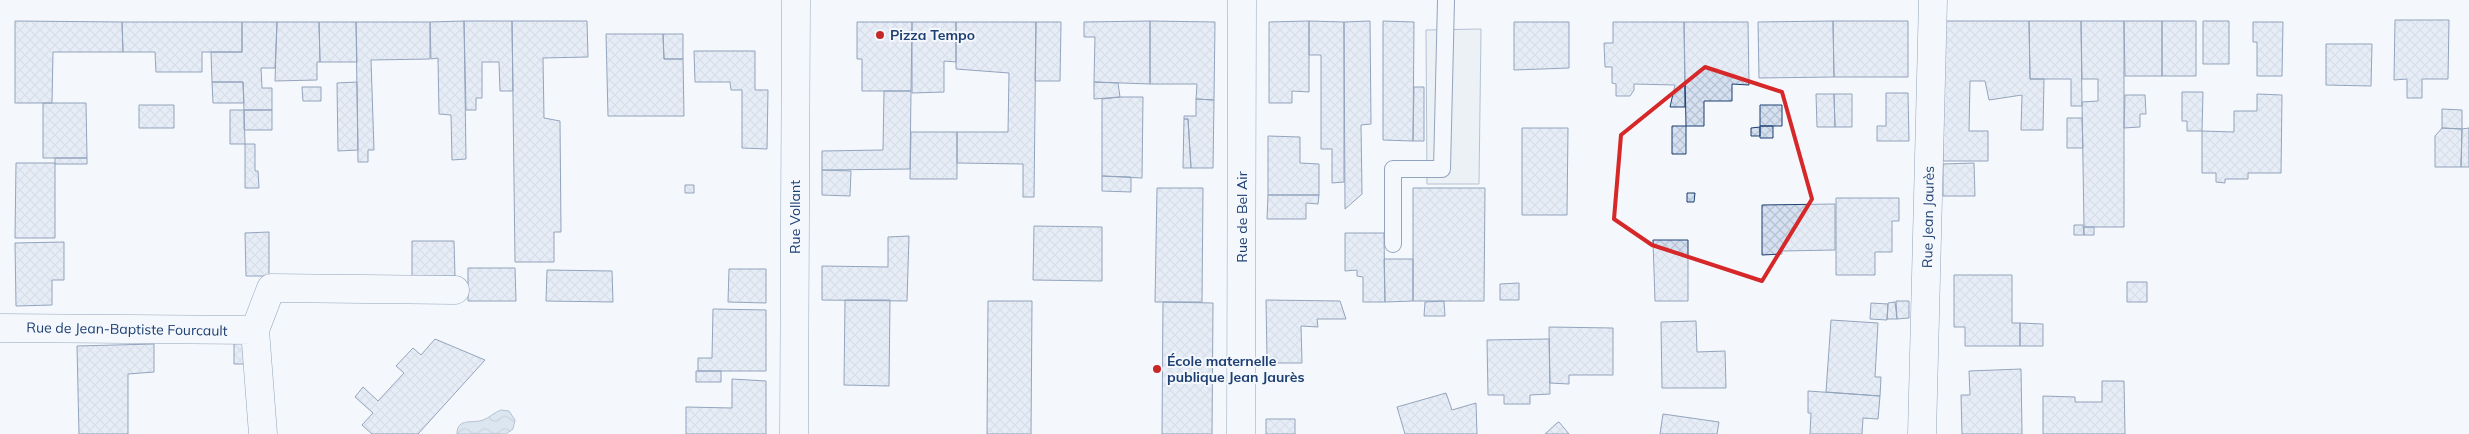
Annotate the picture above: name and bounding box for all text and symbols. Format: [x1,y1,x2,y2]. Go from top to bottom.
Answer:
place label: Pizza Tempo [890,26,975,44]
marker: Pizza Tempo [874,29,886,41]
street label: Rue Jean Jaurès [1918,166,1938,268]
street label: Rue de Bel Air [1233,170,1251,263]
street label: Rue Vollant [786,180,804,254]
street label: Rue de Jean-Baptiste Fourcault [26,318,228,340]
place label: École maternelle publique Jean Jaurès [1167,352,1304,386]
marker: École maternelle publique Jean Jaurès [1151,363,1163,375]

